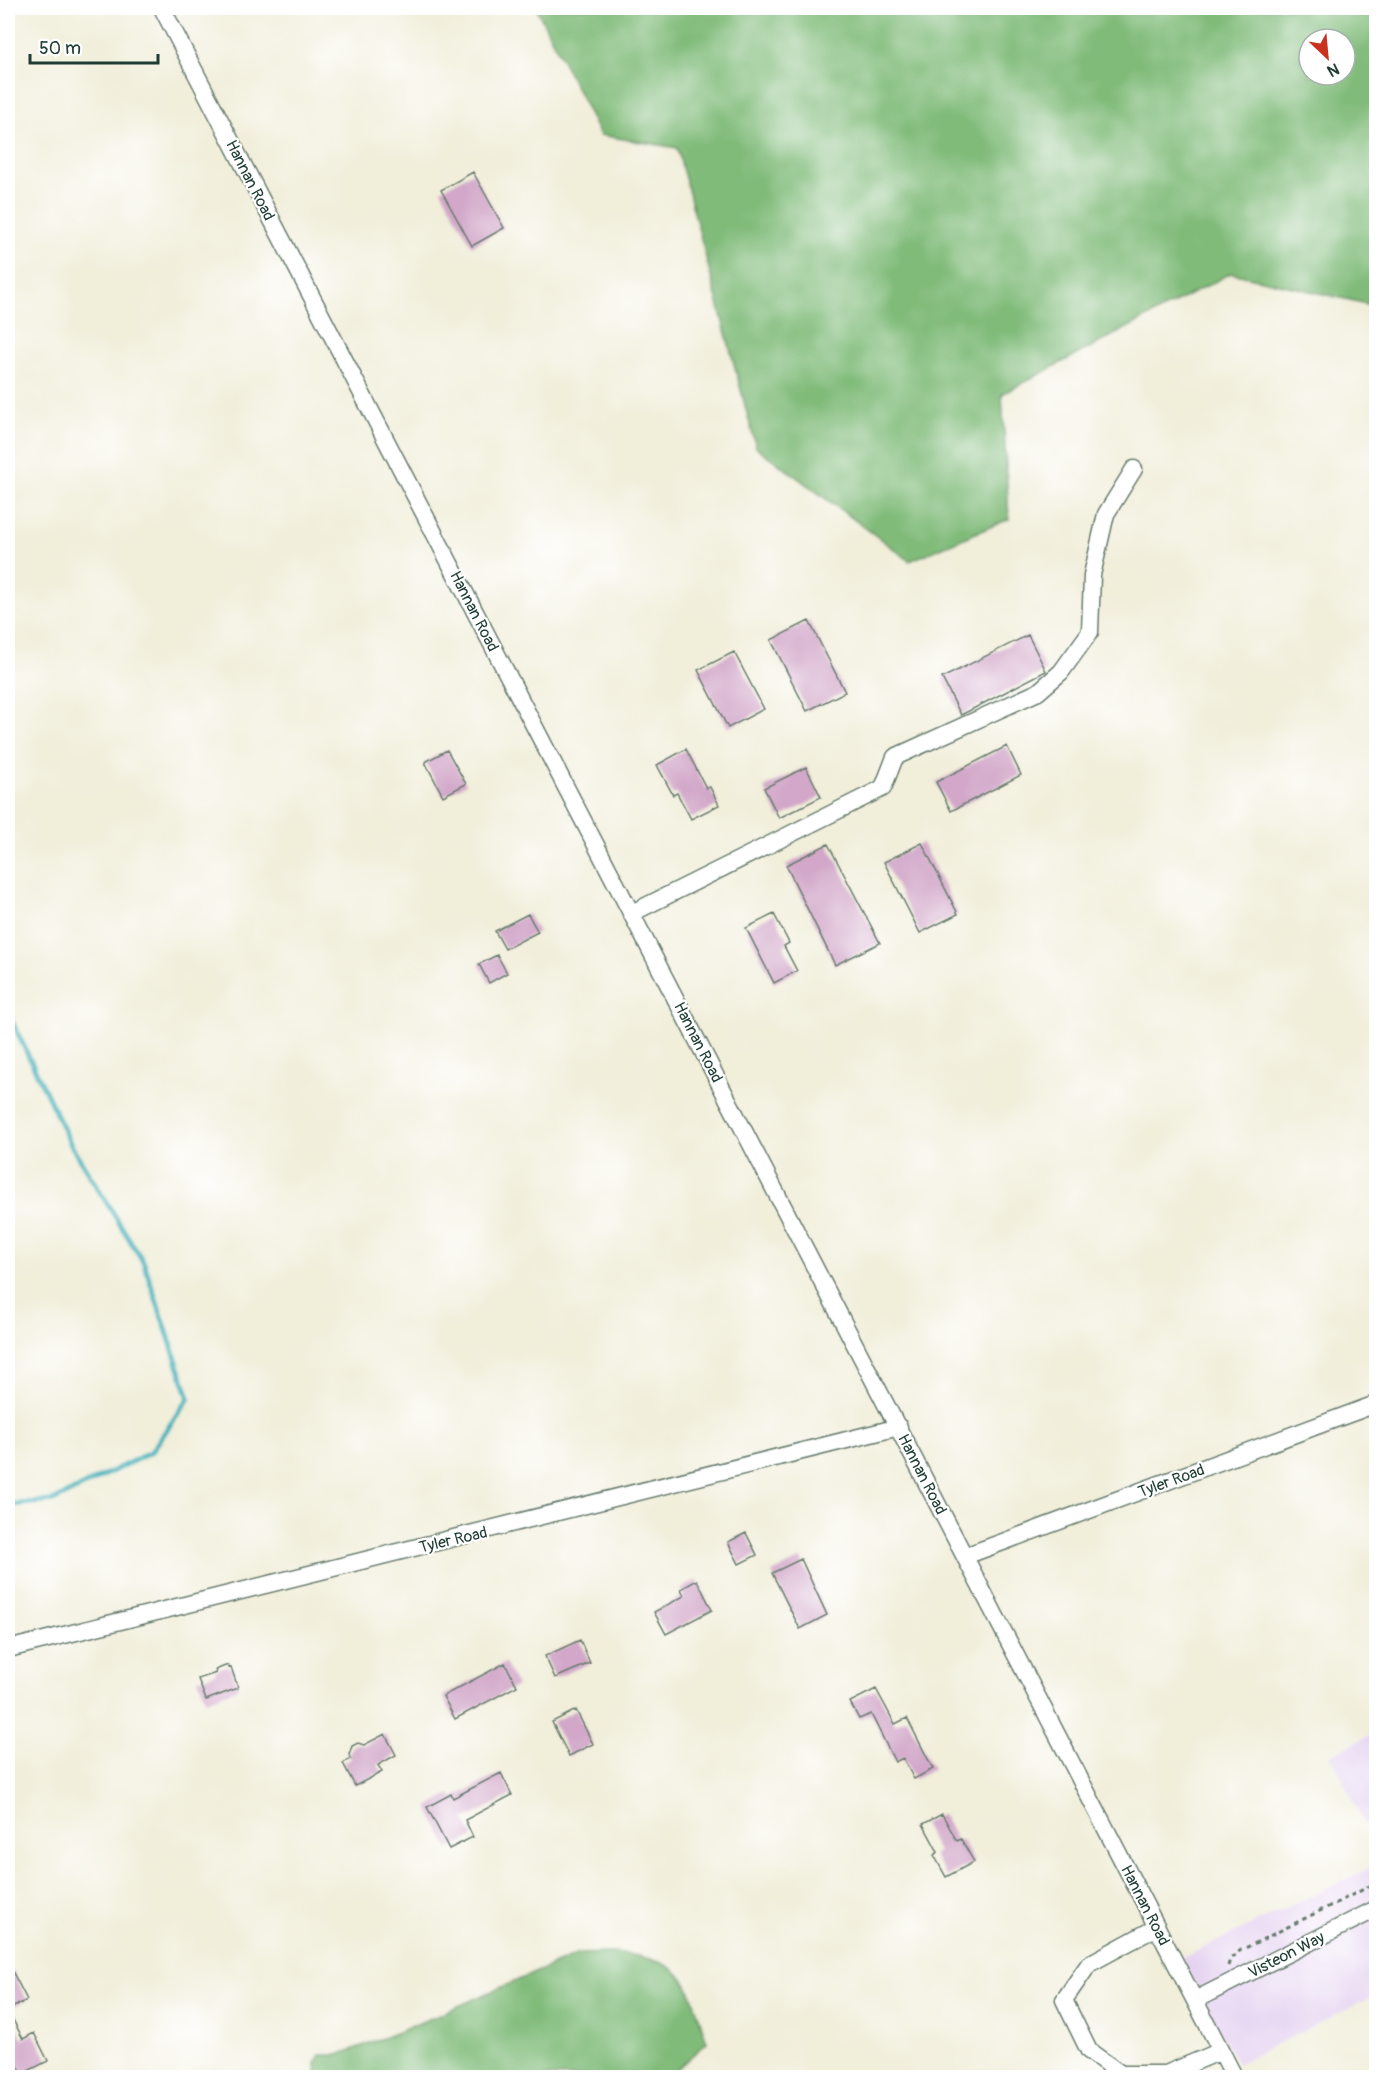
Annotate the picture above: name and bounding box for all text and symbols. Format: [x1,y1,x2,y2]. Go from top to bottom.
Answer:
scale bar [30,27,158,65]
north arrow [1297,27,1357,87]
text: 50 m [39,37,81,60]
text: N [1324,58,1342,81]
street label: Hannan Road [221,137,279,224]
street label: Hannan Road [445,568,503,655]
street label: Hannan Road [669,999,727,1086]
street label: Hannan Road [893,1431,951,1518]
street label: Tyler Road [1135,1460,1207,1502]
street label: Tyler Road [417,1522,489,1558]
street label: Hannan Road [1116,1862,1174,1949]
street label: Visteon Way [1245,1927,1328,1983]

